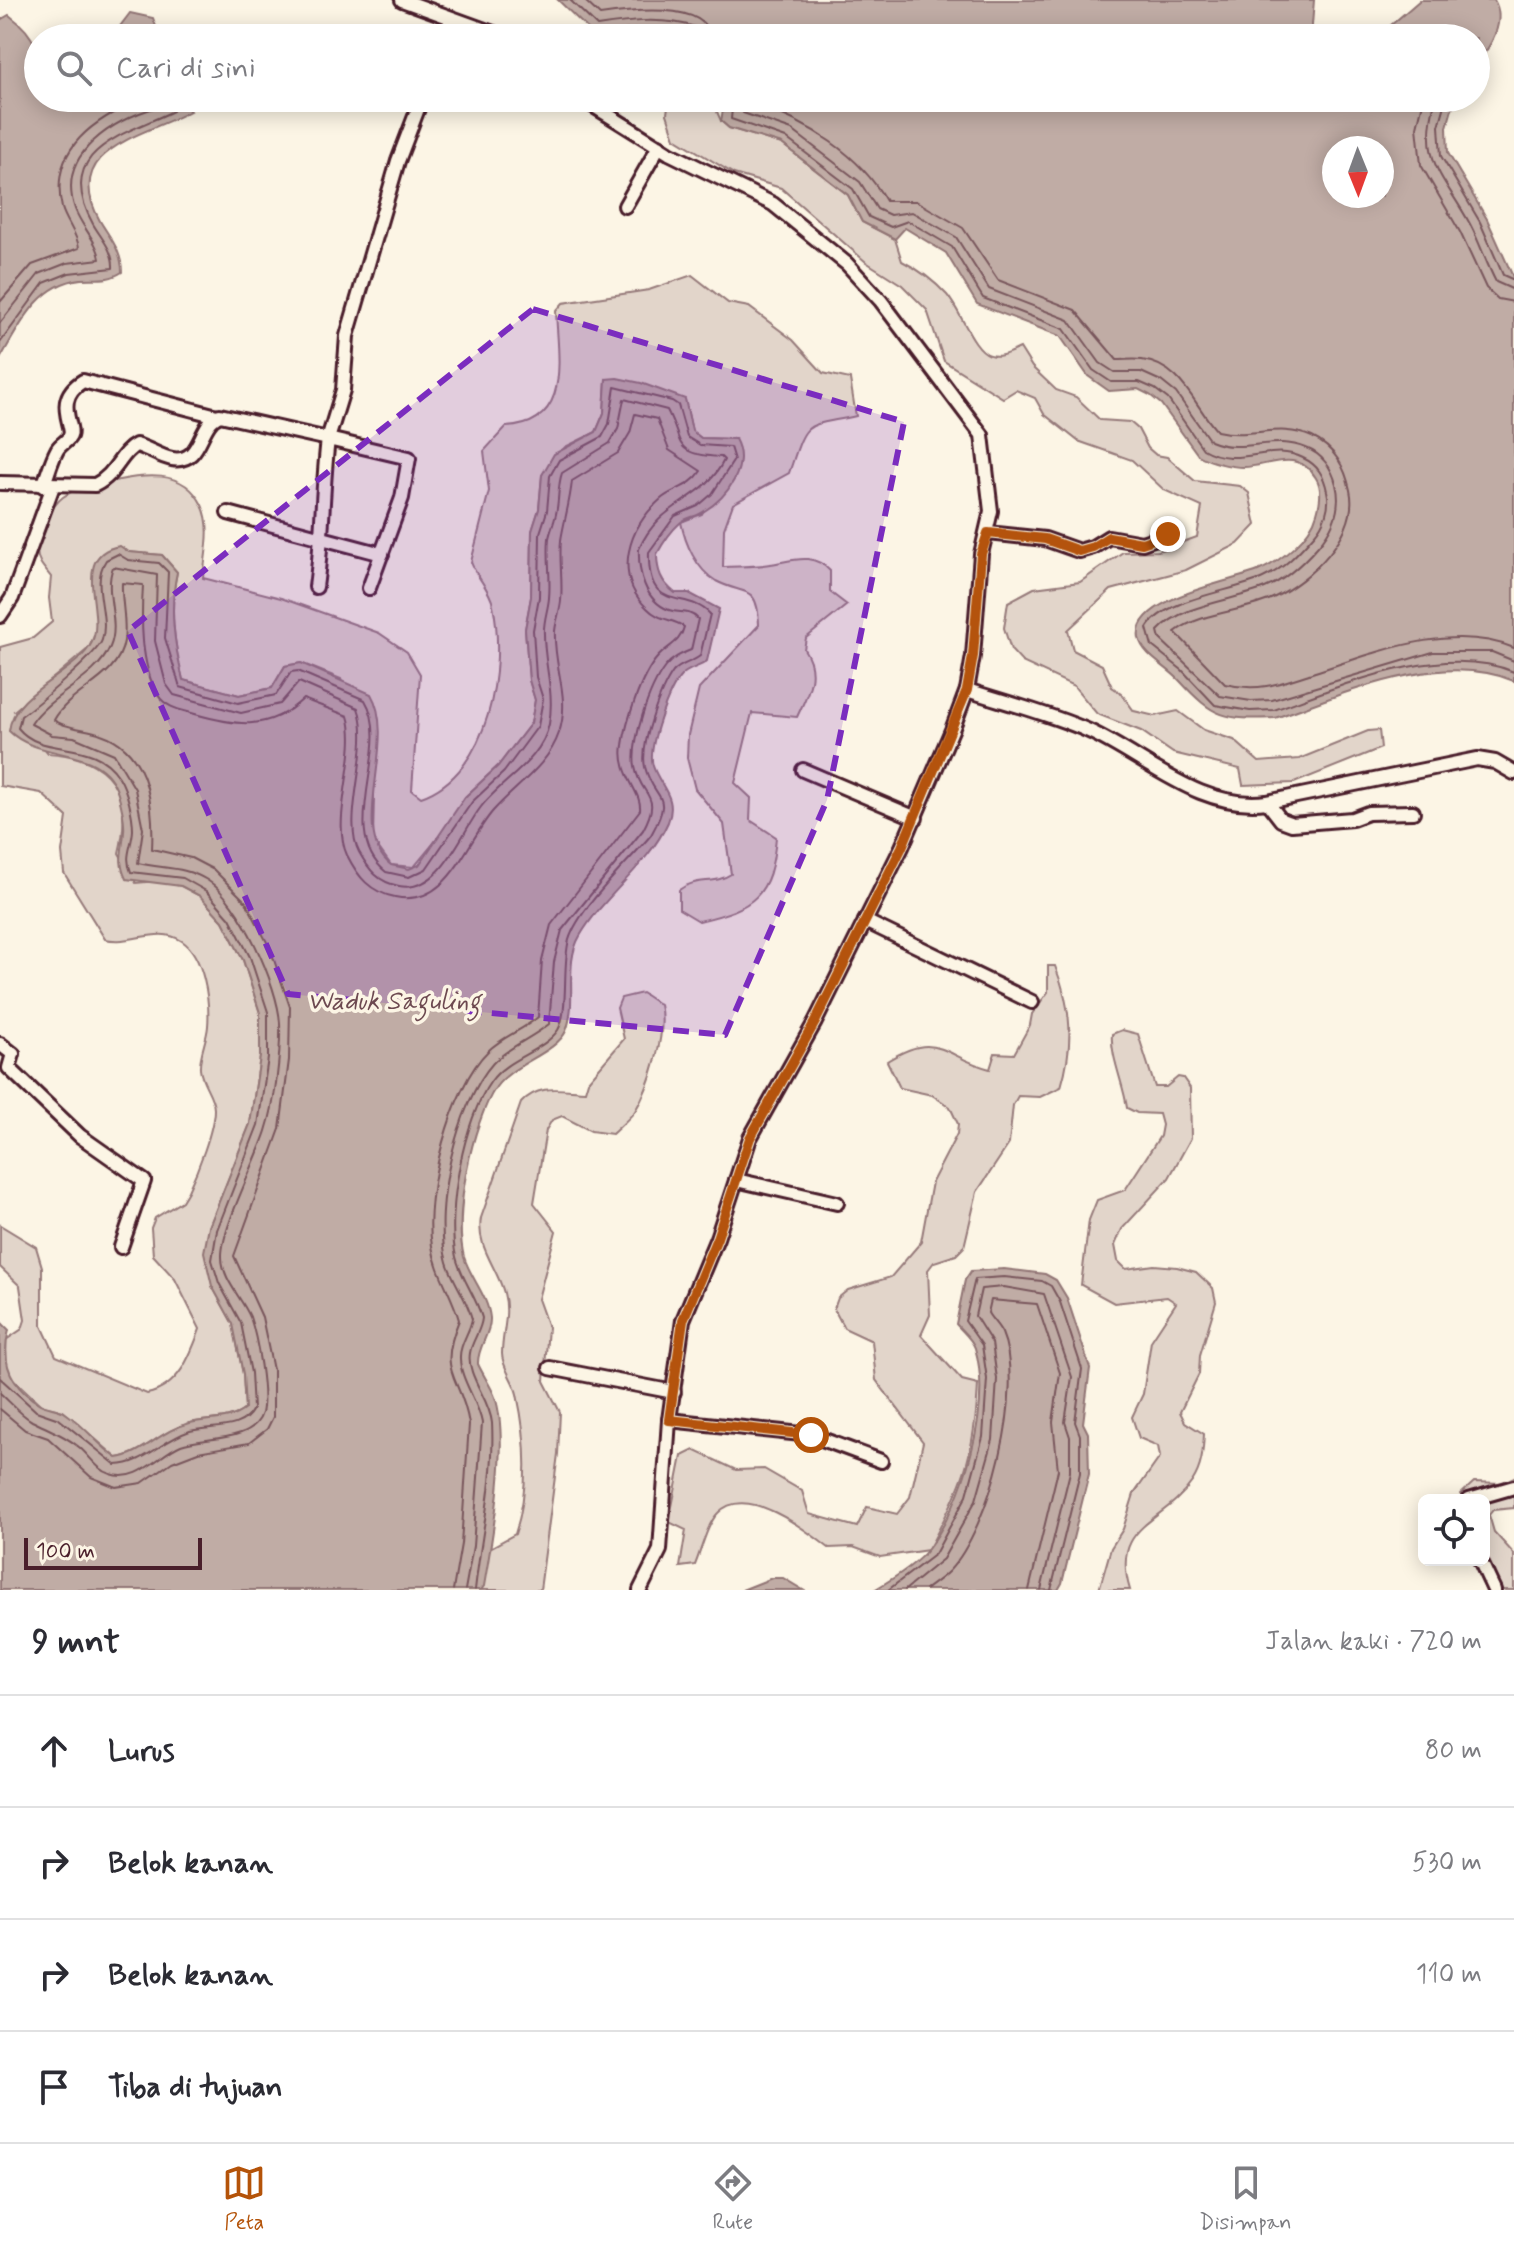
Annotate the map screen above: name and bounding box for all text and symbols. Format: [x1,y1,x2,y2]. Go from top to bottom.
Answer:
search box [24,24,1490,112]
icon: search [52,46,96,90]
text: Cari di sini [116,49,256,88]
north arrow [1322,136,1394,208]
route end [1150,516,1186,552]
water label: Waduk Saguling [307,985,484,1022]
route start [793,1417,829,1453]
map controls [1418,1494,1490,1566]
button: locate [1418,1494,1490,1566]
scale bar [24,1534,202,1570]
text: 100 m [36,1538,95,1566]
text: 9 mnt [32,1620,120,1665]
text: Jalan kaki · 720 m [1265,1625,1482,1659]
icon: ahead [32,1729,76,1773]
text: Lurus [108,1732,175,1771]
text: 80 m [1425,1734,1482,1768]
icon: right [32,1841,76,1885]
text: Belok kanan [108,1844,273,1883]
text: 530 m [1412,1846,1482,1880]
icon: right [32,1953,76,1997]
text: Belok kanan [108,1956,273,1995]
text: 110 m [1416,1958,1482,1992]
icon: arrive [32,2065,76,2109]
text: Tiba di tujuan [108,2068,283,2107]
tab: Peta [222,2161,266,2237]
tab: Rute [711,2161,755,2237]
tab: Disimpan [1199,2161,1292,2237]

